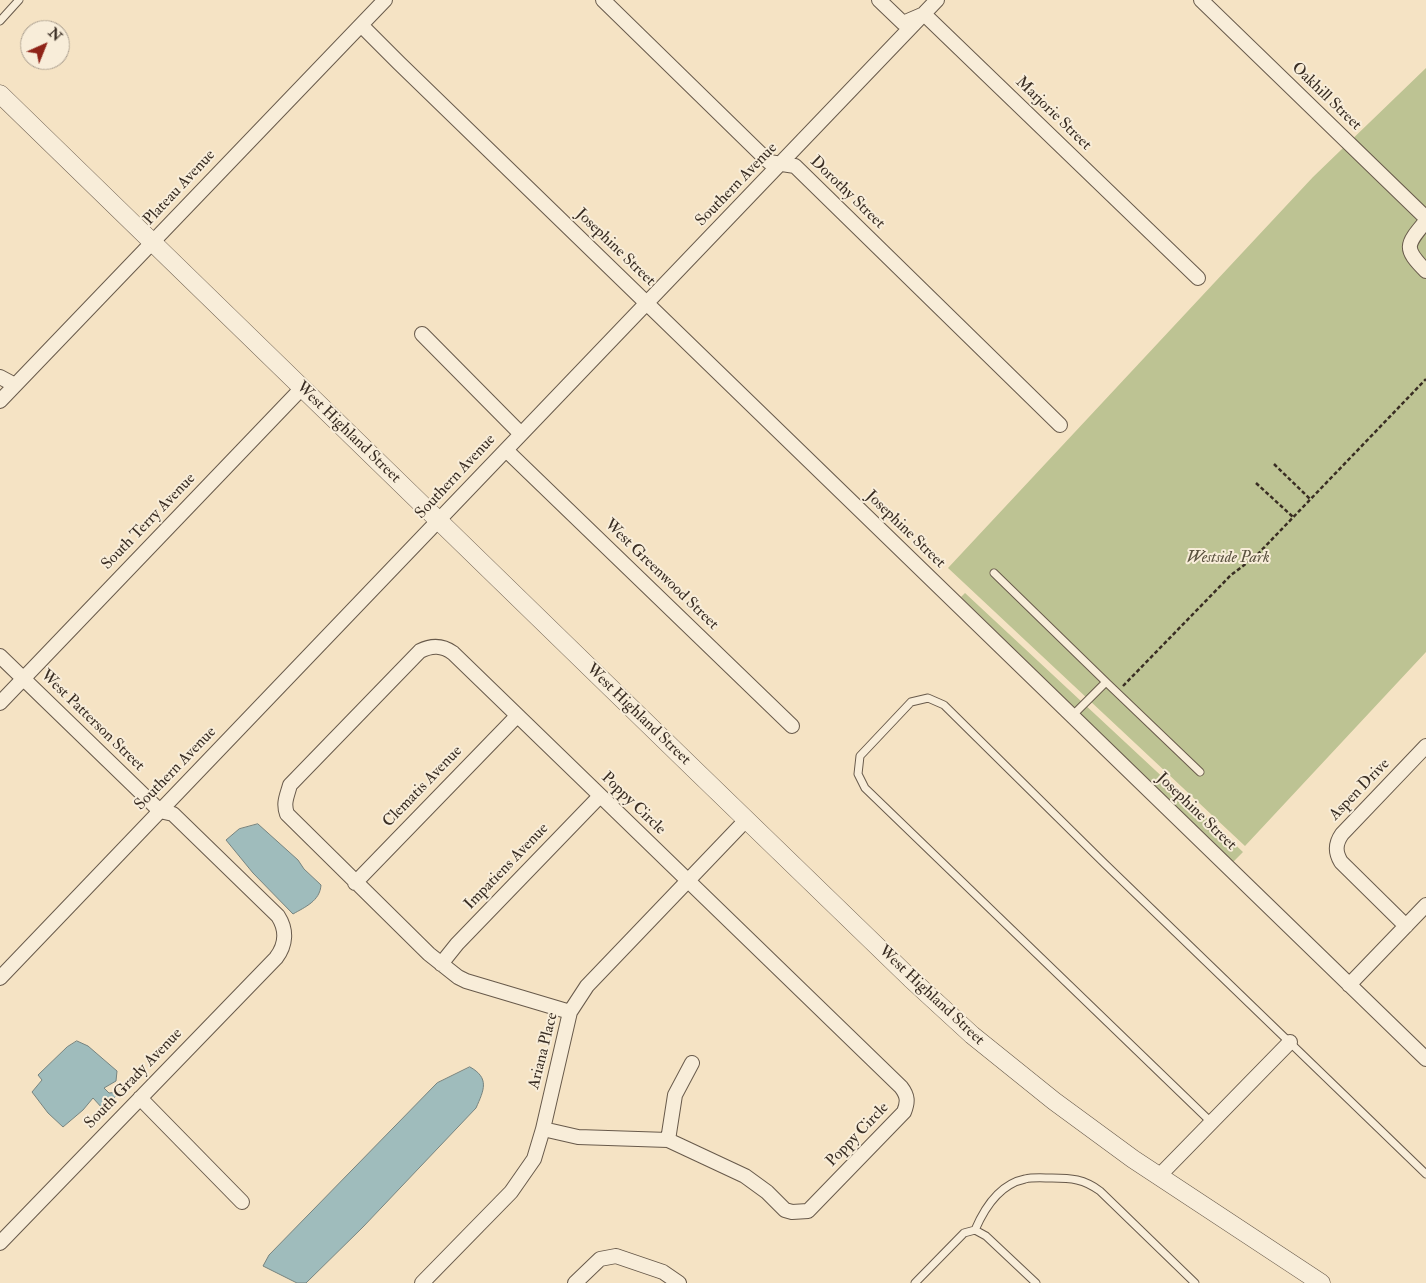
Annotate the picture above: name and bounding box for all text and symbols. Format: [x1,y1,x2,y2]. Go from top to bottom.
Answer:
north arrow [20,20,70,70]
text: N [45,24,65,45]
street label: Oakhill Street [1287,59,1365,135]
street label: Marjorie Street [1011,73,1095,155]
street label: Southern Avenue [692,139,782,231]
street label: Plateau Avenue [140,146,220,230]
street label: Dorothy Street [806,153,888,233]
street label: Josephine Street [571,205,659,291]
street label: West Highland Street [292,378,404,488]
street label: Southern Avenue [412,431,500,523]
street label: South Terry Avenue [98,470,200,574]
street label: Josephine Street [861,487,949,573]
street label: West Greenwood Street [600,516,722,634]
park label: Westside Park [1186,549,1270,569]
street label: West Highland Street [582,660,694,770]
street label: West Patterson Street [36,666,148,776]
street label: Southern Avenue [131,723,221,815]
street label: Clematis Avenue [379,742,467,832]
street label: Aspen Drive [1326,755,1394,825]
street label: Poppy Circle [597,769,669,839]
street label: Josephine Street [1152,769,1240,855]
street label: Impatiens Avenue [461,820,553,914]
street label: West Highland Street [874,942,988,1050]
street label: Ariana Place [525,1011,563,1091]
street label: South Grady Avenue [81,1025,187,1133]
street label: Poppy Circle [823,1099,893,1171]

